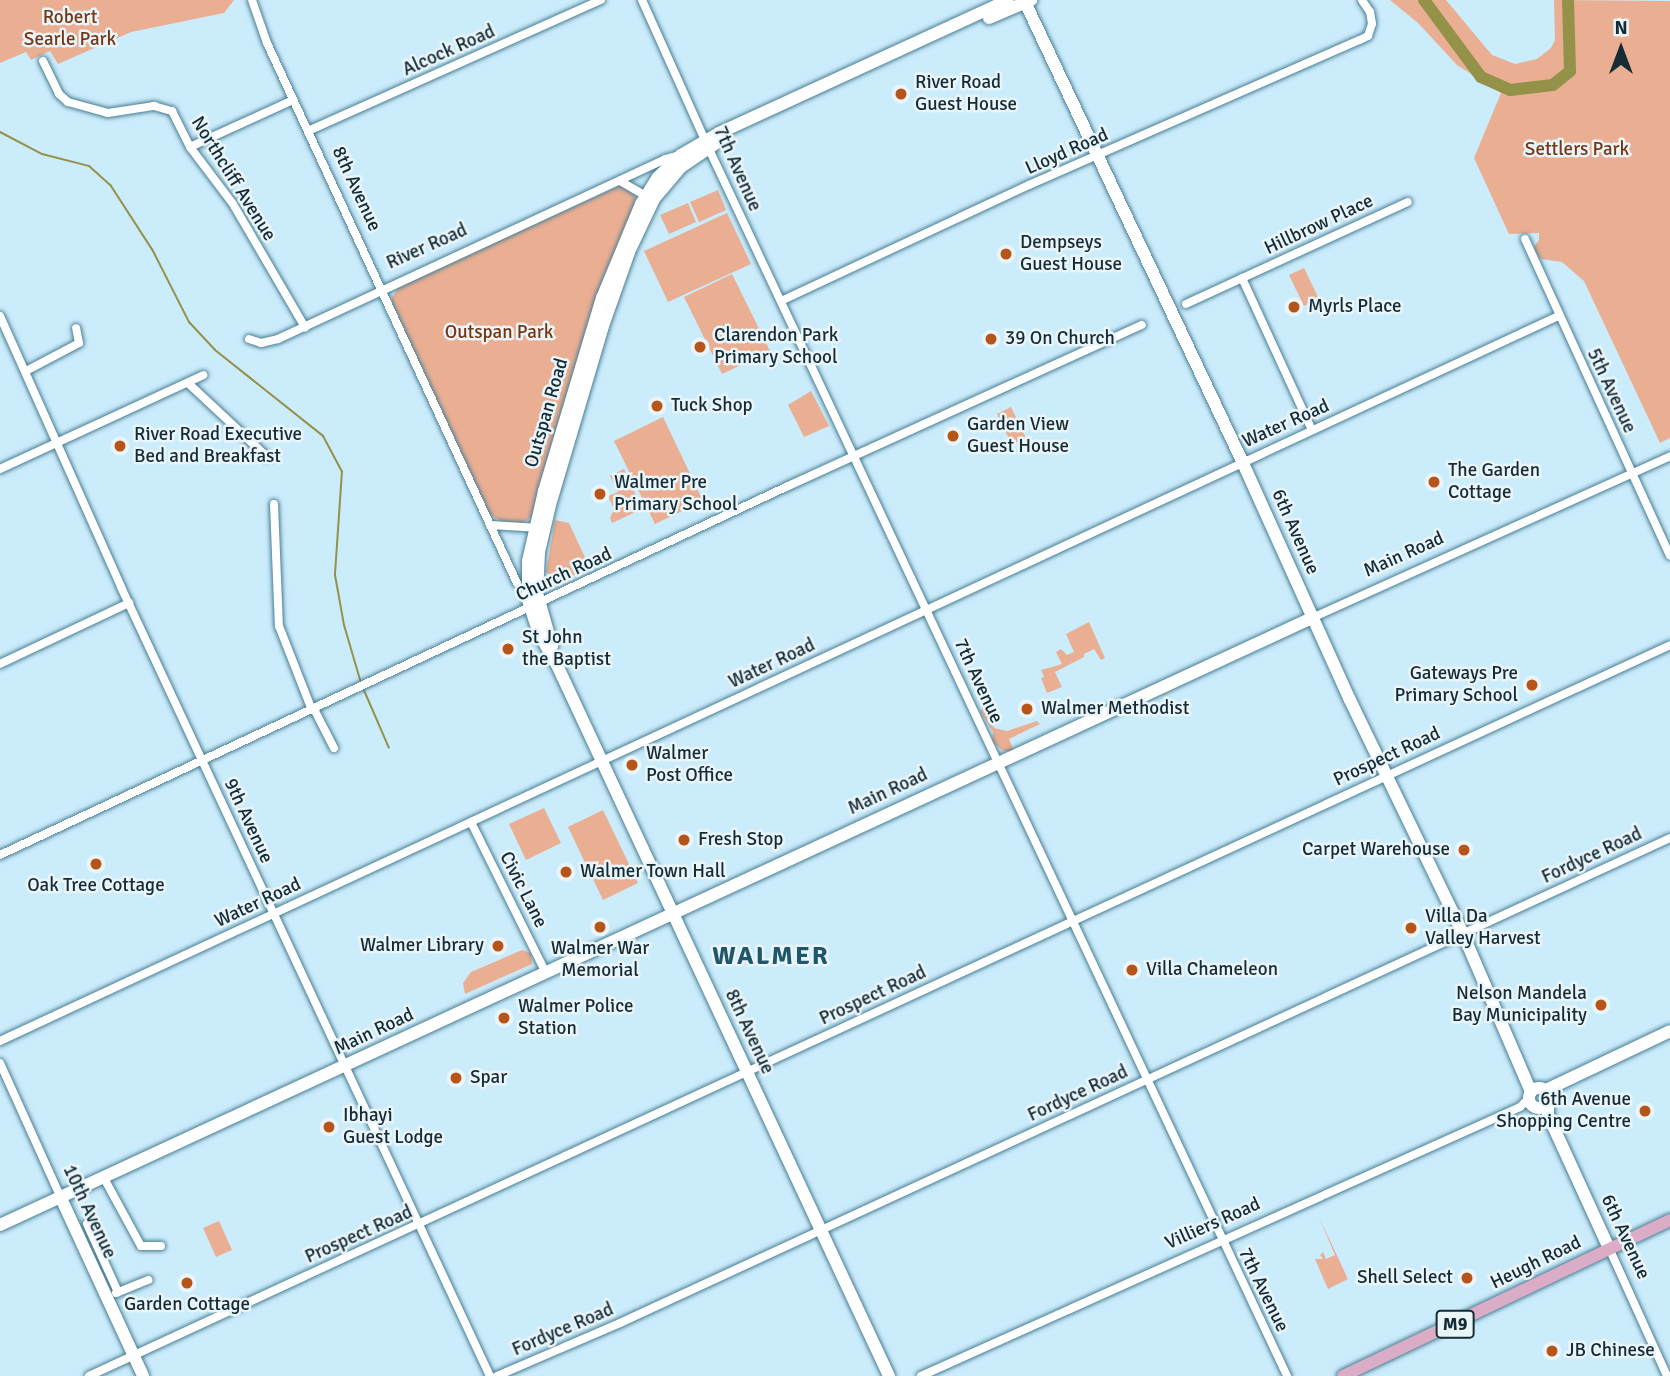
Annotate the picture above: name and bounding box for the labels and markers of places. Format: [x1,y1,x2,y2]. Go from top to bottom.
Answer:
place label: River Road Guest House [915,72,1017,116]
marker: River Road Guest House [893,86,909,102]
place label: Dempseys Guest House [1020,232,1122,276]
marker: Dempseys Guest House [998,246,1014,262]
place label: Myrls Place [1308,296,1402,318]
marker: Myrls Place [1286,299,1302,315]
place label: Clarendon Park Primary School [714,325,838,369]
place label: 39 On Church [1005,328,1115,350]
marker: 39 On Church [983,331,999,347]
marker: Clarendon Park Primary School [692,339,708,355]
place label: Tuck Shop [671,395,753,417]
marker: Tuck Shop [649,398,665,414]
place label: Garden View Guest House [967,414,1069,458]
place label: River Road Executive Bed and Breakfast [134,424,302,468]
marker: Garden View Guest House [945,428,961,444]
marker: River Road Executive Bed and Breakfast [112,438,128,454]
place label: The Garden Cottage [1448,460,1540,504]
place label: Walmer Pre Primary School [614,472,737,516]
marker: The Garden Cottage [1426,474,1442,490]
marker: Walmer Pre Primary School [592,486,608,502]
place label: St John the Baptist [522,627,611,671]
marker: St John the Baptist [500,641,516,657]
place label: Gateways Pre Primary School [1395,663,1518,707]
marker: Gateways Pre Primary School [1524,677,1540,693]
place label: Walmer Methodist [1041,698,1189,720]
marker: Walmer Methodist [1019,701,1035,717]
place label: Walmer Post Office [646,743,733,787]
marker: Walmer Post Office [624,757,640,773]
place label: Fresh Stop [698,829,783,851]
marker: Fresh Stop [676,832,692,848]
place label: Carpet Warehouse [1302,839,1450,861]
marker: Carpet Warehouse [1456,842,1472,858]
marker: Oak Tree Cottage [88,856,104,872]
place label: Walmer Town Hall [580,861,726,883]
marker: Walmer Town Hall [558,864,574,880]
place label: Oak Tree Cottage [27,875,165,897]
place label: Villa Da Valley Harvest [1425,906,1541,950]
marker: Walmer War Memorial [592,919,608,935]
marker: Villa Da Valley Harvest [1403,920,1419,936]
place label: Walmer Library [360,935,484,957]
marker: Walmer Library [490,938,506,954]
place label: Walmer War Memorial [551,938,649,982]
place label: Villa Chameleon [1146,959,1278,981]
marker: Villa Chameleon [1124,962,1140,978]
place label: Nelson Mandela Bay Municipality [1452,983,1587,1027]
place label: Walmer Police Station [518,996,634,1040]
marker: Nelson Mandela Bay Municipality [1593,997,1609,1013]
marker: Walmer Police Station [496,1010,512,1026]
place label: Spar [470,1067,507,1089]
marker: Spar [448,1070,464,1086]
place label: 6th Avenue Shopping Centre [1496,1089,1631,1133]
marker: 6th Avenue Shopping Centre [1637,1103,1653,1119]
place label: Ibhayi Guest Lodge [343,1105,443,1149]
marker: Ibhayi Guest Lodge [321,1119,337,1135]
place label: Shell Select [1357,1267,1453,1289]
marker: Shell Select [1459,1270,1475,1286]
marker: Garden Cottage [179,1275,195,1291]
place label: Garden Cottage [124,1294,250,1316]
place label: JB Chinese [1566,1340,1655,1362]
marker: JB Chinese [1544,1343,1560,1359]

